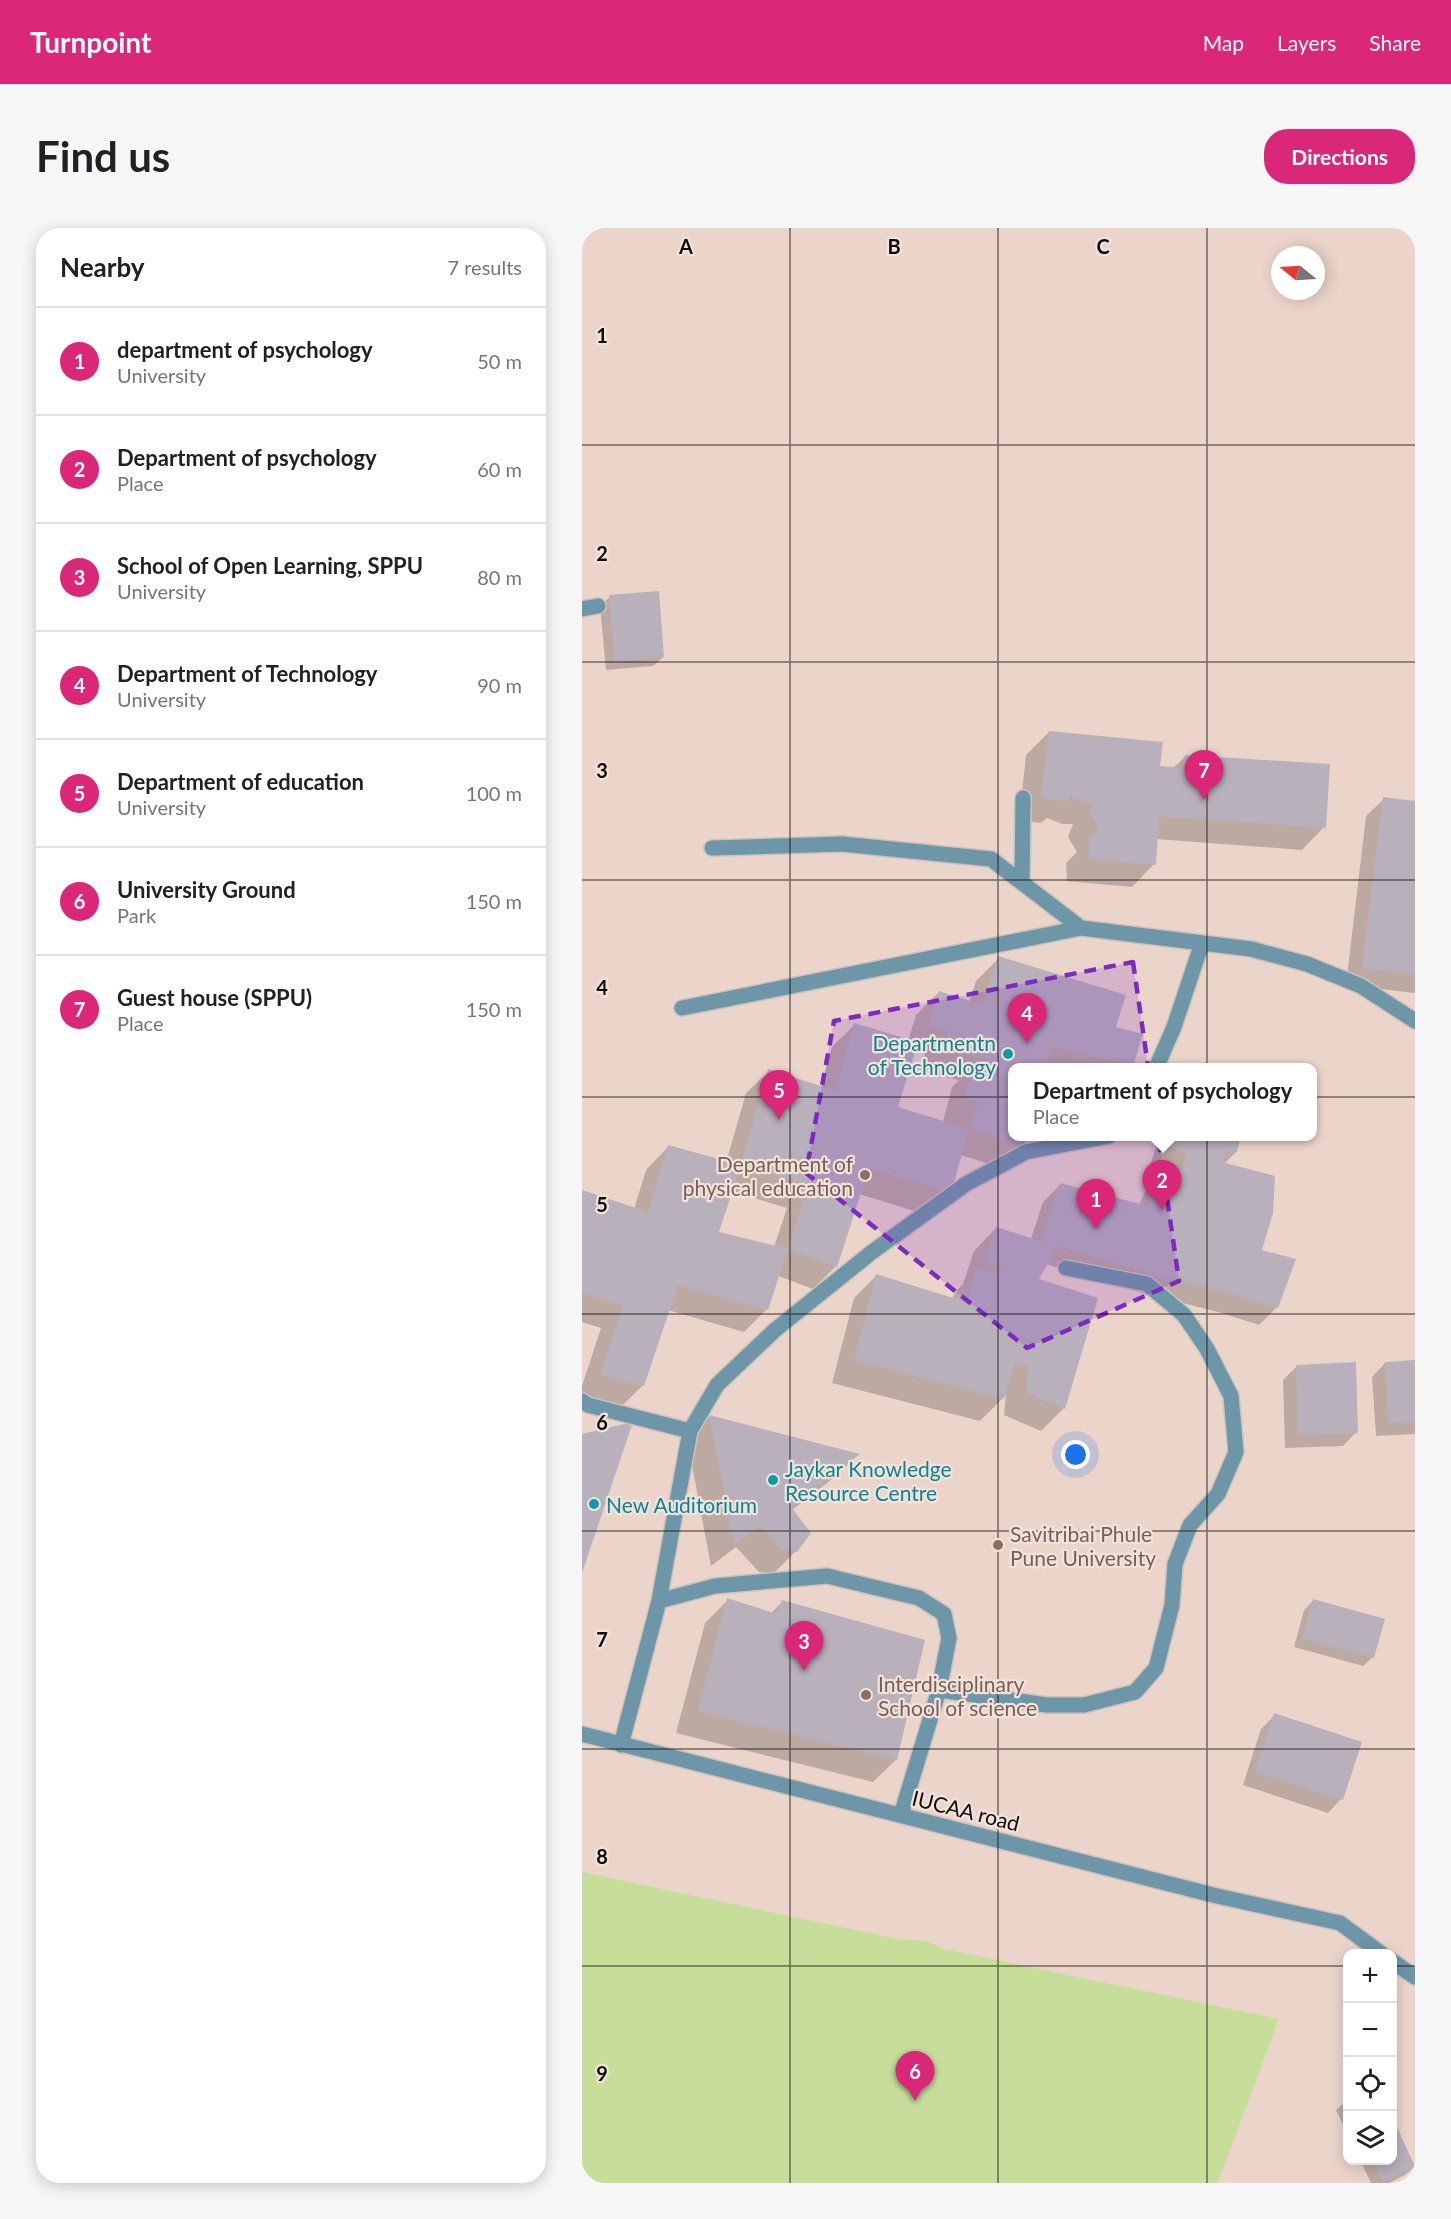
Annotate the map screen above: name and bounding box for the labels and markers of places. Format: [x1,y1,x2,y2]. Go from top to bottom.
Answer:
pin: 7 [1184,750,1224,800]
pin: 4 [1008,994,1046,1043]
place label: Departmentn of Technology [868,1030,996,1079]
marker: Departmentn of Technology [1001,1047,1015,1061]
pin: 5 [760,1070,798,1120]
place label: Department of physical education [683,1151,854,1200]
pin: 2 [1142,1160,1182,1210]
marker: Department of physical education [858,1168,872,1182]
pin: 1 [1076,1180,1116,1229]
place label: Jaykar Knowledge Resource Centre [785,1456,952,1505]
marker: Jaykar Knowledge Resource Centre [766,1473,780,1487]
place label: New Auditorium [606,1492,757,1517]
marker: New Auditorium [587,1497,601,1511]
place label: Savitribai Phule Pune University [1010,1521,1156,1570]
marker: Savitribai Phule Pune University [991,1538,1005,1552]
pin: 3 [784,1622,824,1671]
place label: Interdisciplinary School of science [878,1671,1037,1720]
marker: Interdisciplinary School of science [859,1688,873,1702]
pin: 6 [896,2052,934,2101]

